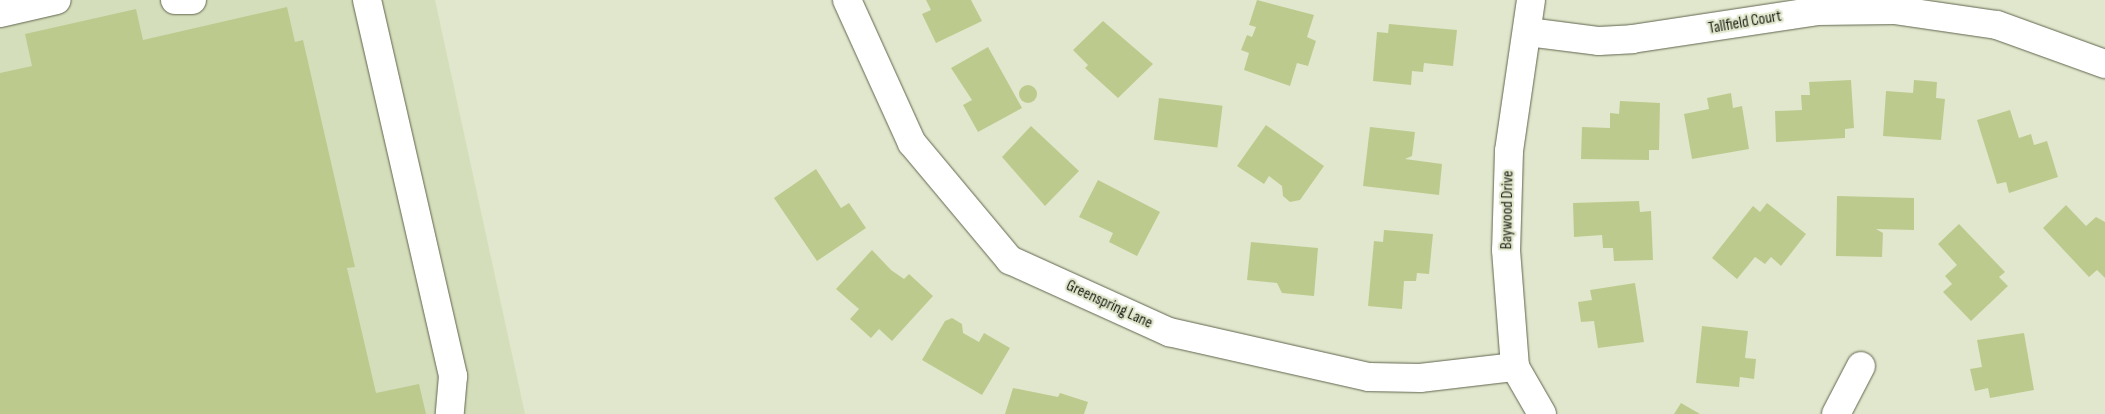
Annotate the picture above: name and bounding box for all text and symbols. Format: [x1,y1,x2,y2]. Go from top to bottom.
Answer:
street label: Tallfield Court [1707,7,1783,39]
street label: Baywood Drive [1498,170,1518,250]
street label: Greenspring Lane [1063,277,1155,333]

